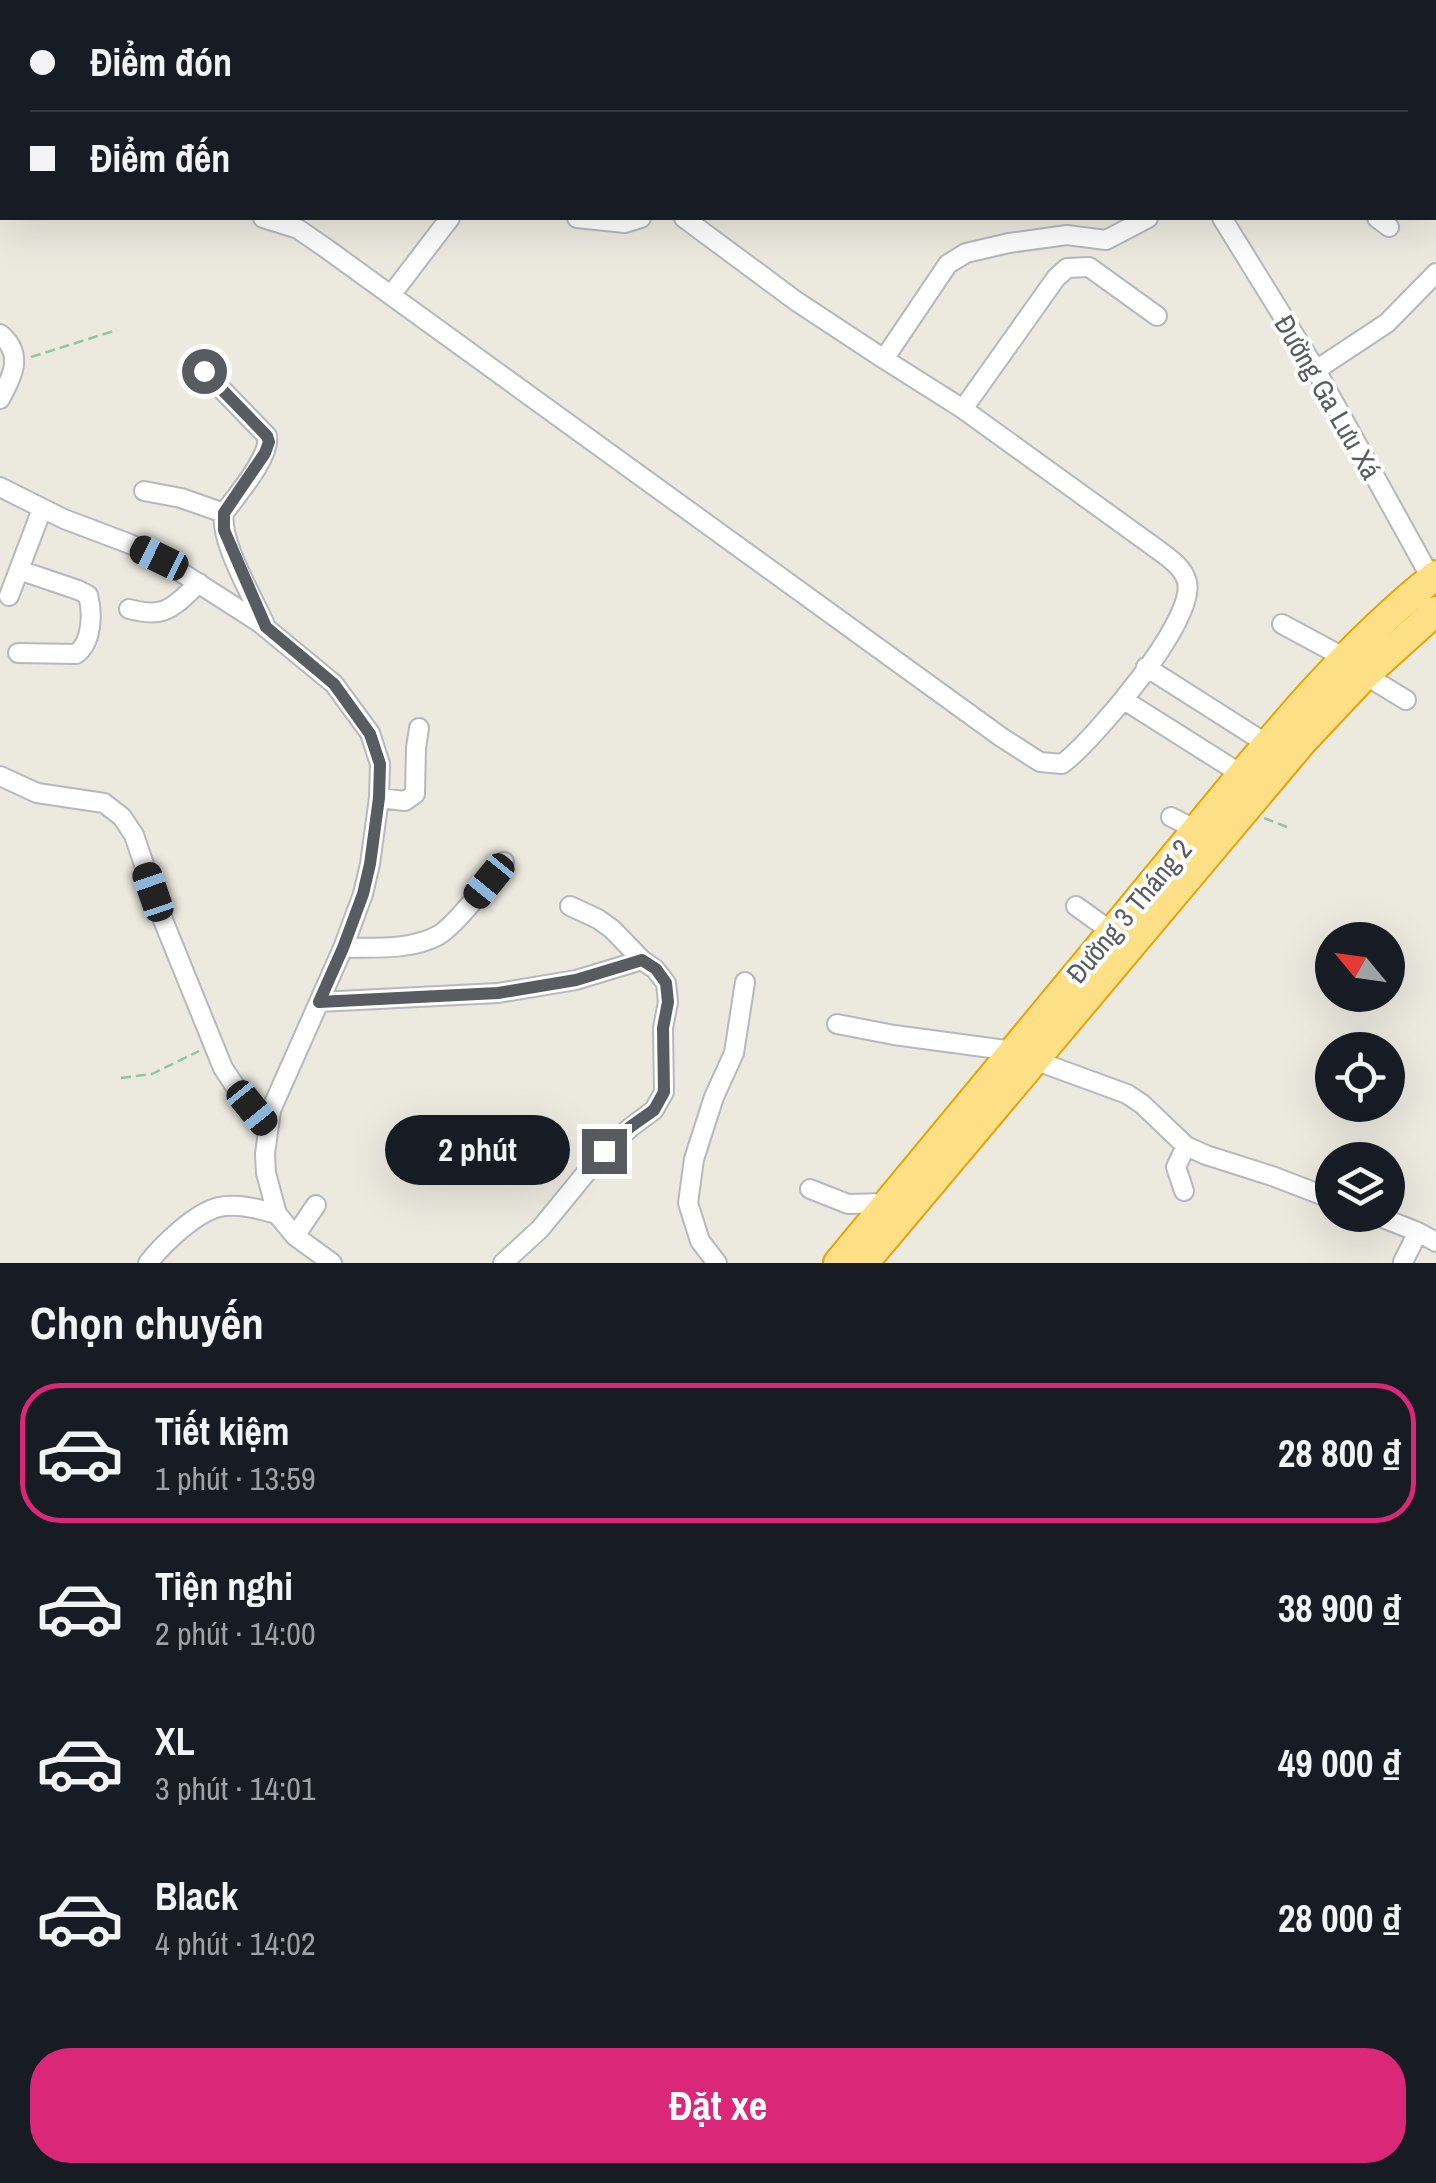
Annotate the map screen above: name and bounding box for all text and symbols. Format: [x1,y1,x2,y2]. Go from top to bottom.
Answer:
text: Điểm đón [90,37,232,88]
text: Điểm đến [90,133,230,184]
street label: Đường Ga Lưu Xá [1266,308,1390,486]
route start [182,349,227,394]
car [125,531,193,585]
street label: Đường 3 Tháng 2 [1058,831,1200,991]
car [458,848,520,914]
car [129,859,177,925]
north arrow [1315,922,1405,1012]
map controls [1315,922,1405,1232]
button: locate [1315,1032,1405,1122]
car [221,1075,283,1141]
callout: 2 phút [384,1116,569,1186]
text: 2 phút [438,1128,517,1171]
route end [582,1129,627,1174]
button: layers [1315,1142,1405,1232]
text: Chọn chuyến [30,1292,264,1353]
text: Tiết kiệm [155,1406,290,1457]
icon: car [35,1408,125,1498]
text: 28 800 ₫ [1278,1428,1401,1479]
text: 1 phút · 13:59 [155,1457,316,1500]
text: Tiện nghi [155,1561,293,1612]
icon: car [35,1563,125,1653]
text: 38 900 ₫ [1278,1583,1401,1634]
text: 2 phút · 14:00 [155,1612,316,1655]
text: XL [155,1716,195,1767]
icon: car [35,1718,125,1808]
text: 49 000 ₫ [1278,1738,1401,1789]
text: 3 phút · 14:01 [155,1767,316,1810]
text: Black [155,1871,238,1922]
icon: car [35,1873,125,1963]
text: 28 000 ₫ [1278,1893,1401,1944]
text: 4 phút · 14:02 [155,1922,316,1965]
button: Đặt xe [30,2048,1406,2163]

